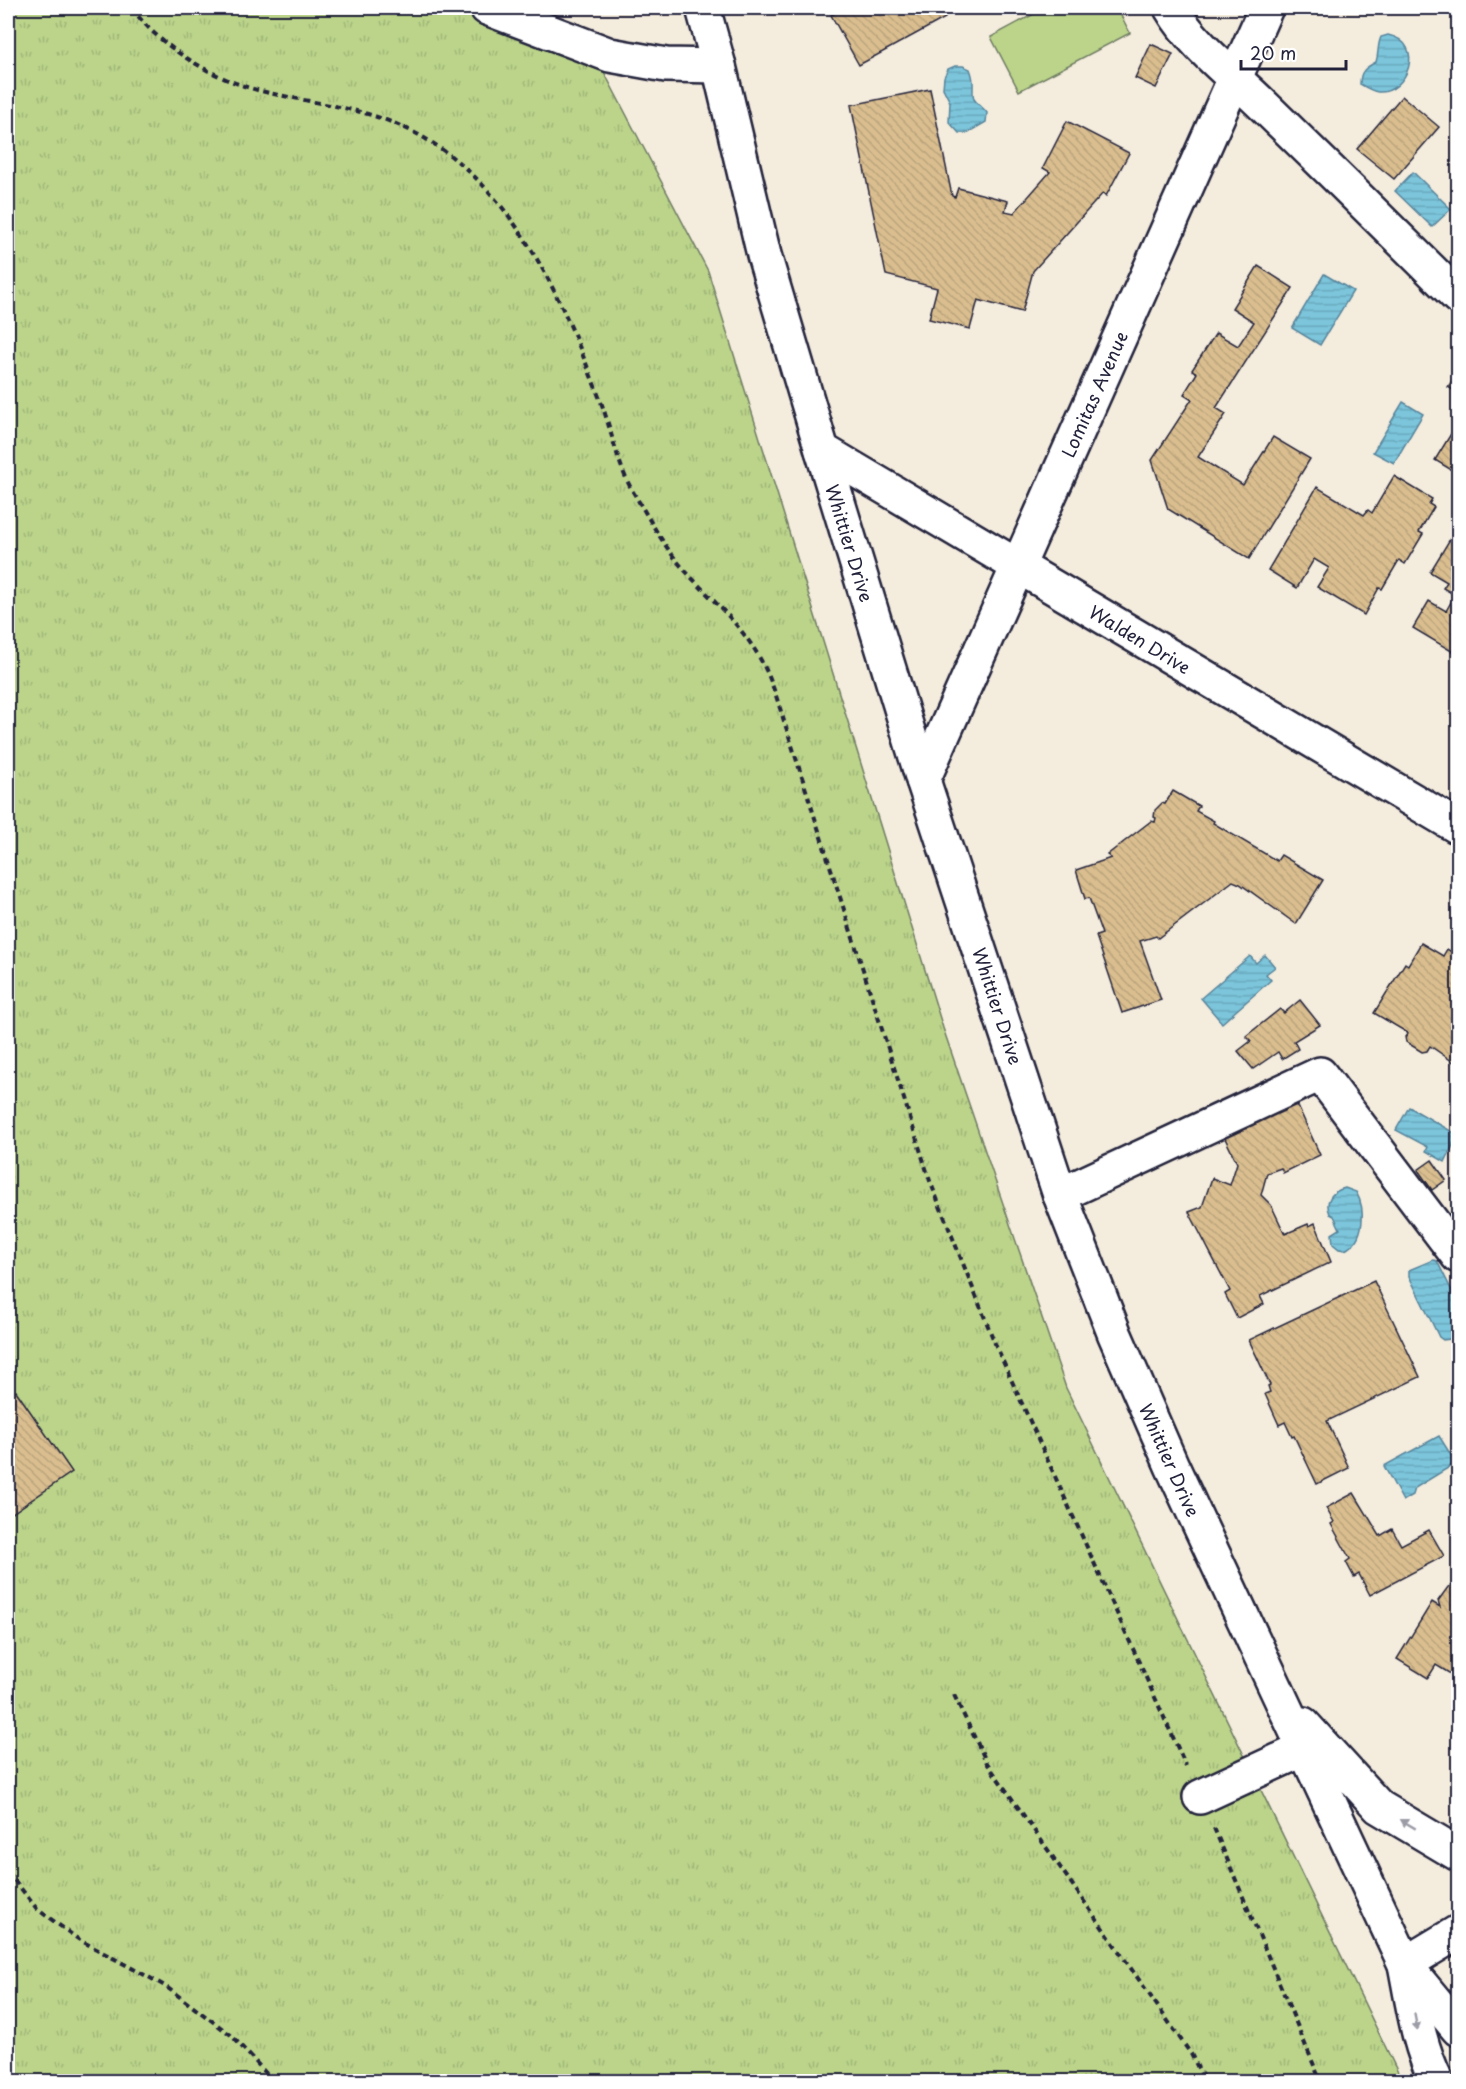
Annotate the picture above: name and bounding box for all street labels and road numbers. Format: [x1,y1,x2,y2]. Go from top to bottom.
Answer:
street label: Lomitas Avenue [1054,327,1134,461]
street label: Whittier Drive [819,481,881,605]
street label: Walden Drive [1084,598,1196,680]
street label: Whittier Drive [966,944,1030,1068]
street label: Whittier Drive [1133,1399,1207,1521]

